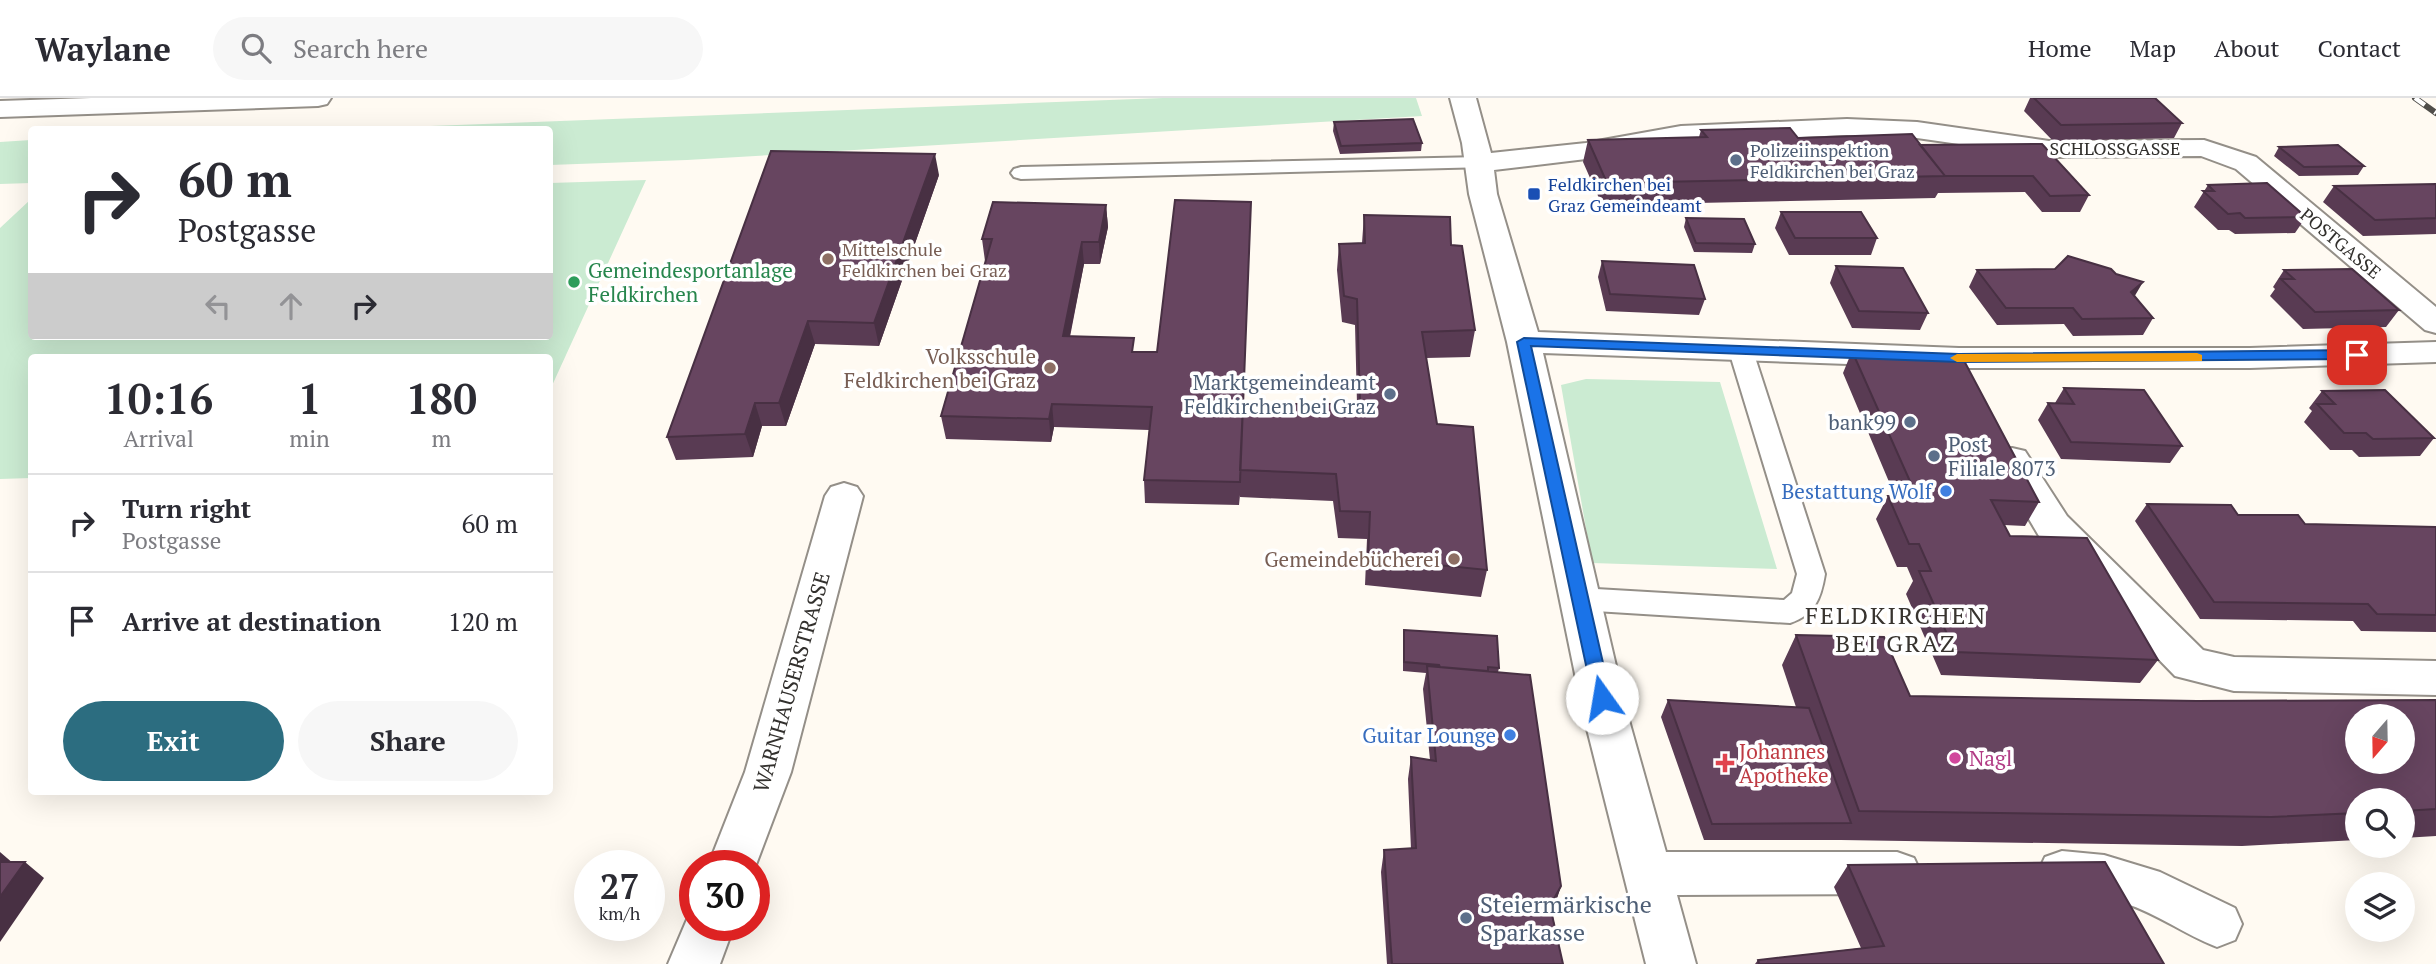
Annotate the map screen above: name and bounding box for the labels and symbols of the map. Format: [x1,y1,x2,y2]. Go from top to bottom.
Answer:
street label: SCHLOSSGASSE [2050,136,2180,160]
place label: Polizeiinspektion Feldkirchen bei Graz [1750,138,1915,183]
marker: Polizeiinspektion Feldkirchen bei Graz [1728,152,1744,168]
place label: Feldkirchen bei Graz Gemeindeamt [1548,172,1702,217]
marker: Feldkirchen bei Graz Gemeindeamt [1526,186,1542,202]
street label: POSTGASSE [2296,202,2386,284]
place label: Mittelschule Feldkirchen bei Graz [842,237,1007,282]
marker: Mittelschule Feldkirchen bei Graz [820,251,836,267]
place label: Gemeindesportanlage Feldkirchen [588,256,793,308]
marker: Gemeindesportanlage Feldkirchen [566,274,582,290]
pin [2327,325,2387,385]
place label: Volksschule Feldkirchen bei Graz [844,342,1036,394]
marker: Volksschule Feldkirchen bei Graz [1042,360,1058,376]
place label: Marktgemeindeamt Feldkirchen bei Graz [1184,368,1376,420]
marker: Marktgemeindeamt Feldkirchen bei Graz [1382,386,1398,402]
place label: bank99 [1828,408,1896,436]
marker: bank99 [1902,414,1918,430]
place label: Post Filiale 8073 [1948,430,2056,482]
marker: Post Filiale 8073 [1926,448,1942,464]
place label: Bestattung Wolf [1781,477,1934,505]
marker: Bestattung Wolf [1938,483,1954,499]
place label: Gemeindebücherei [1264,545,1440,573]
marker: Gemeindebücherei [1446,551,1462,567]
street label: WARNHAUSERSTRASSE [746,569,836,795]
district label: FELDKIRCHEN BEI GRAZ [1805,599,1987,659]
position arrow [1565,661,1639,735]
north arrow [2345,704,2415,774]
place label: Guitar Lounge [1362,721,1496,749]
marker: Guitar Lounge [1502,727,1518,743]
place label: Johannes Apotheke [1739,737,1828,789]
place label: Nagl [1969,744,2012,772]
marker: Nagl [1947,750,1963,766]
marker: Johannes Apotheke [1717,755,1733,771]
speed limit sign: 30 [679,850,770,941]
place label: Steiermärkische Sparkasse [1480,888,1652,948]
marker: Steiermärkische Sparkasse [1458,910,1474,926]

